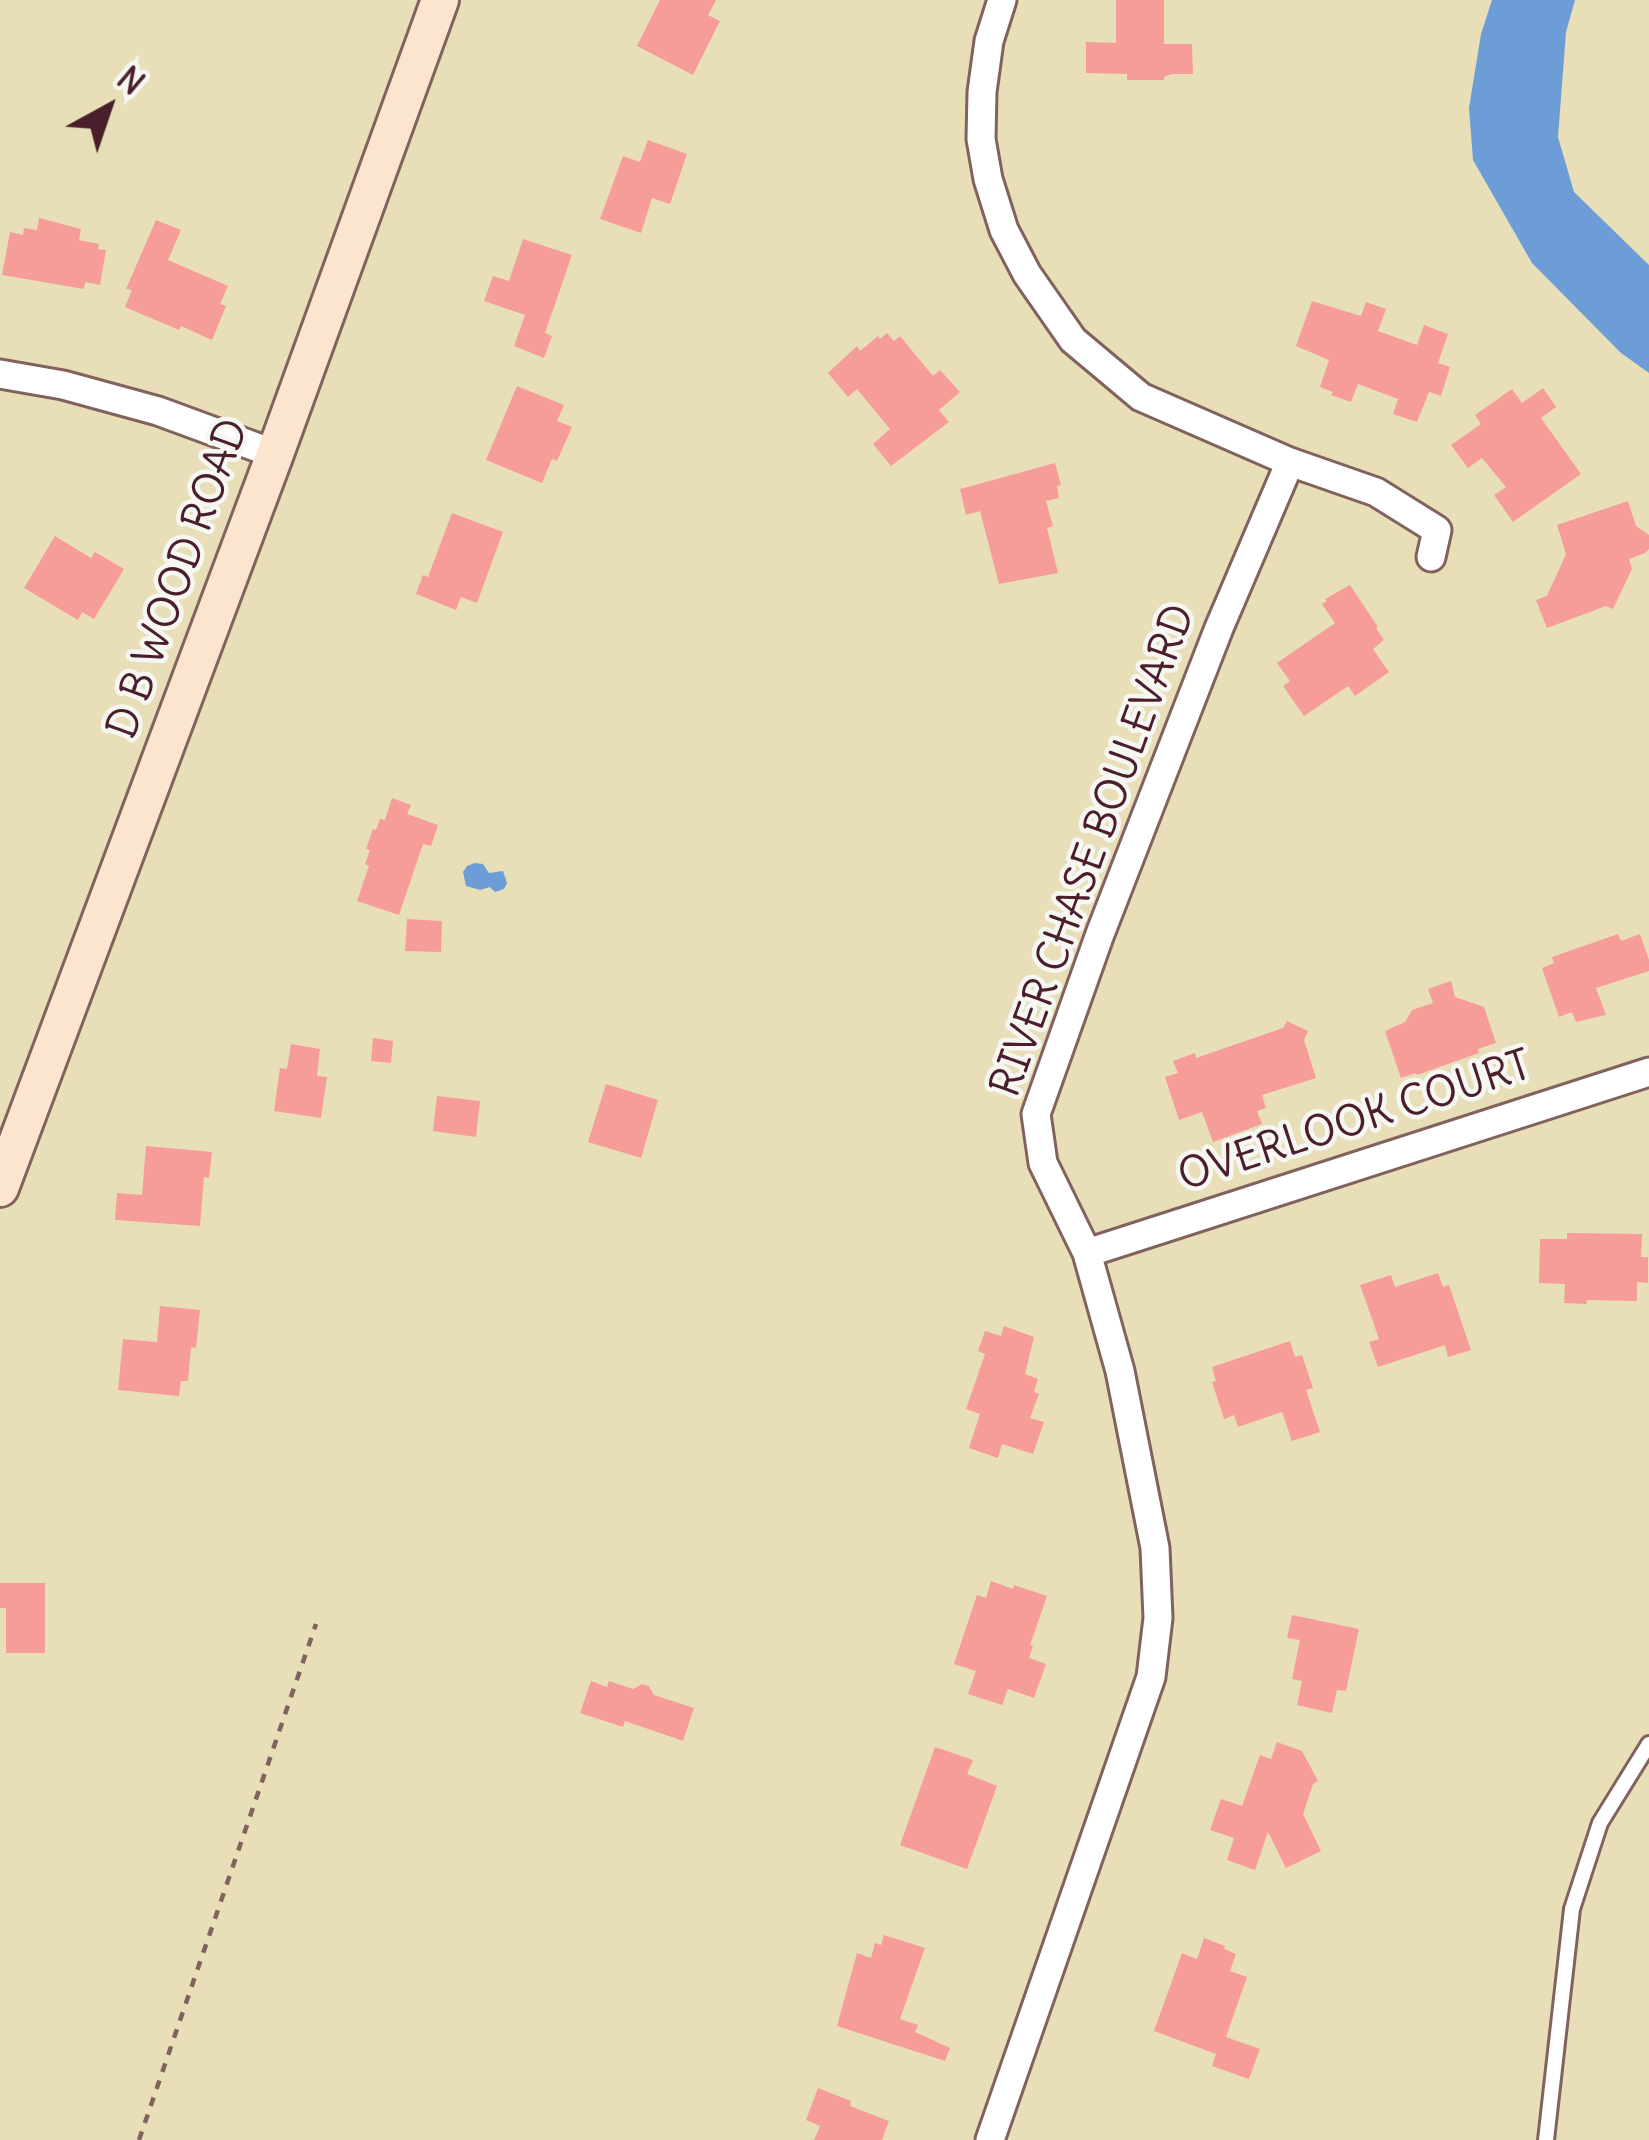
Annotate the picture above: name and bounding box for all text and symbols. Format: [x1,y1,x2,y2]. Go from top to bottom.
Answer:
north arrow [48,48,168,168]
text: N [109,57,153,104]
street label: D B WOOD ROAD [98,413,260,745]
street label: RIVER CHASE BOULEVARD [981,598,1207,1104]
street label: OVERLOOK COURT [1172,1041,1538,1203]

